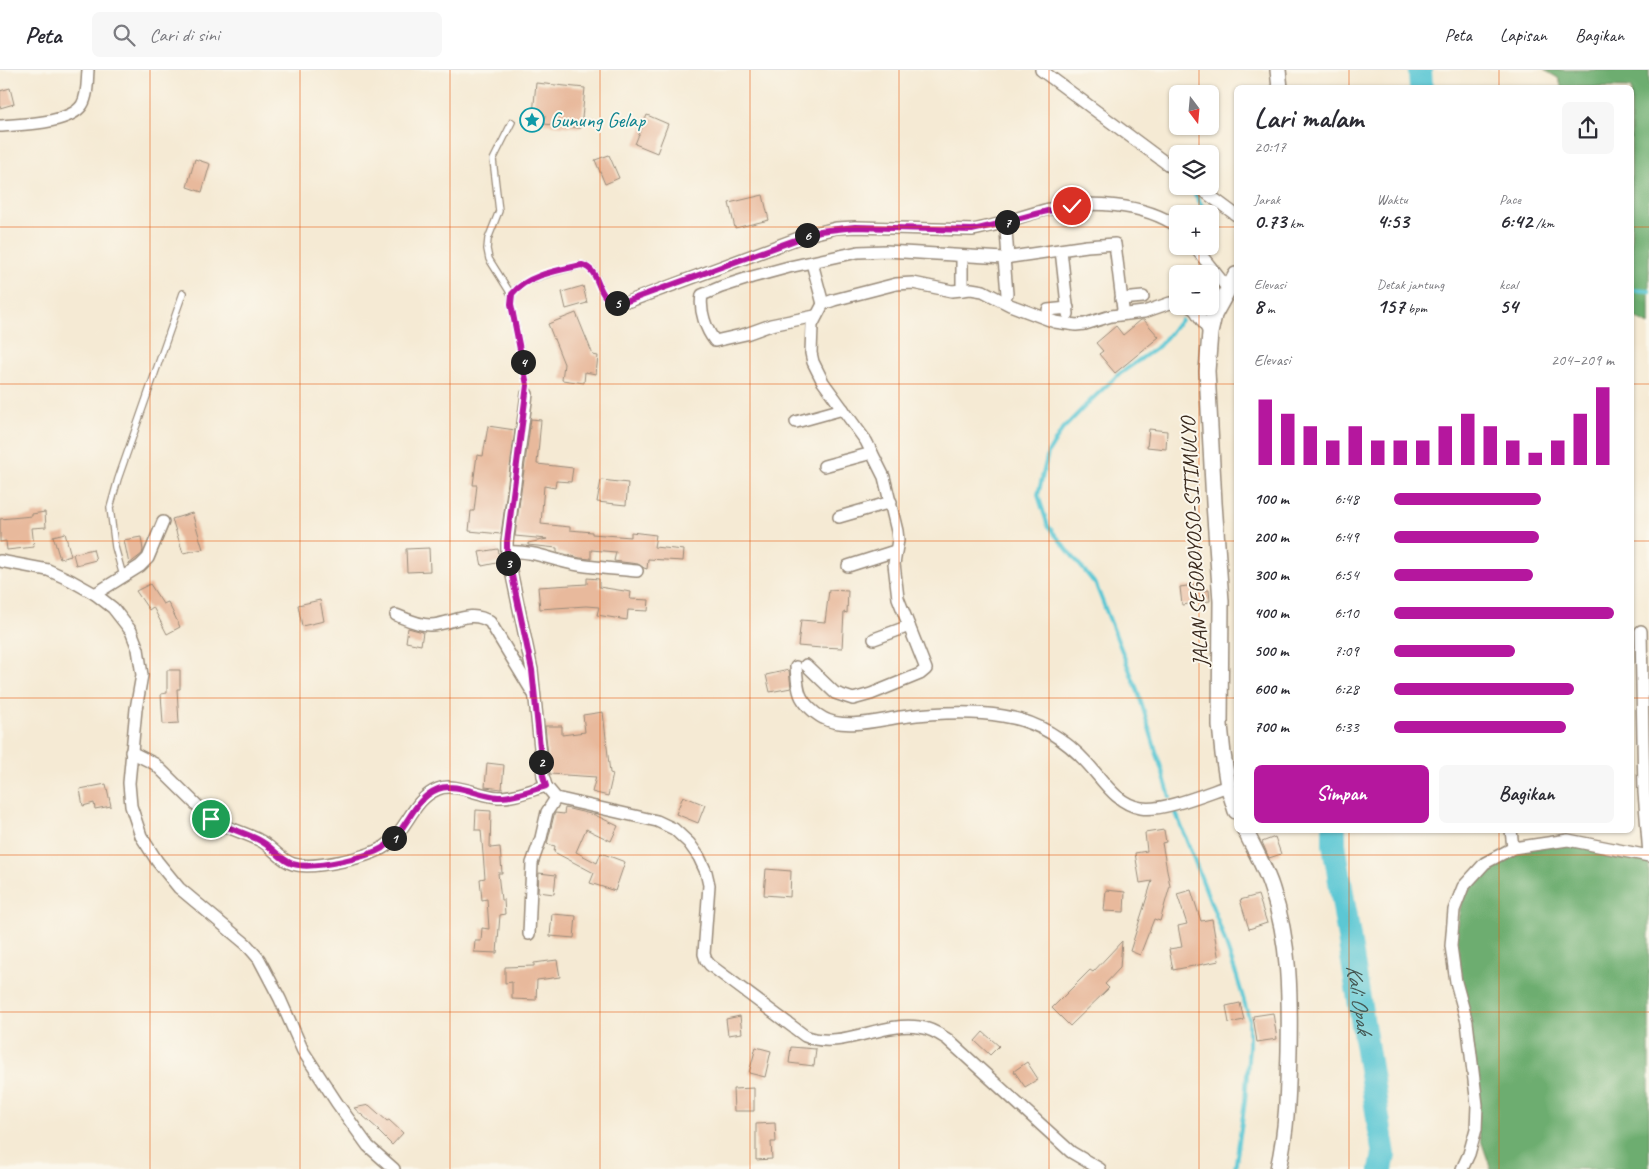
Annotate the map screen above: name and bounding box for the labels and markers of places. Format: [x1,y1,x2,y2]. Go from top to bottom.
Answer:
place icon: Gunung Gelap [519,107,545,133]
place label: Gunung Gelap [550,107,646,133]
pin [1051,185,1093,227]
pin: 7 [994,210,1020,234]
pin: 6 [794,222,820,248]
pin: 5 [604,290,630,316]
pin: 4 [510,350,536,374]
pin: 3 [496,550,520,576]
pin: 2 [528,750,554,774]
pin [190,798,232,840]
pin: 1 [382,826,406,850]

